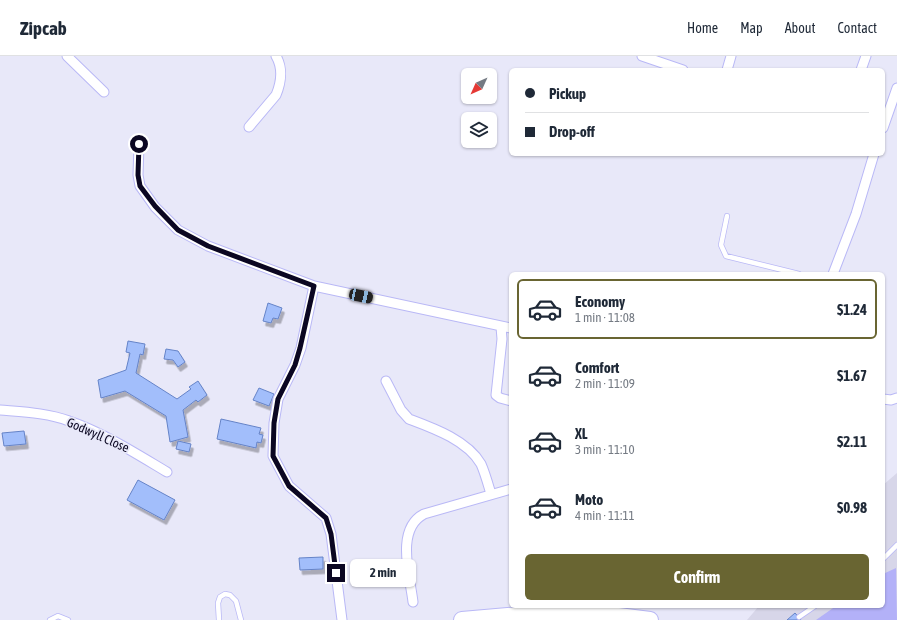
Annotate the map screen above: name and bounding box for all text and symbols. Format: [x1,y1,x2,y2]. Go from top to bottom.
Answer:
text: Zipcab [20,17,67,39]
text: Home [687,20,718,36]
text: Map [740,20,763,36]
text: About [785,20,816,36]
text: Contact [838,20,877,36]
north arrow [461,68,497,104]
map controls [461,68,497,148]
text: Pickup [549,85,586,102]
button: layers [461,112,497,148]
text: Drop-off [549,123,595,140]
route start [130,135,148,153]
car [348,288,374,304]
icon: car [527,291,563,327]
text: Economy [575,293,625,310]
text: $1.24 [837,301,867,318]
text: 1 min · 11:08 [575,310,635,325]
icon: car [527,357,563,393]
text: Comfort [575,359,619,376]
text: $1.67 [837,367,867,384]
text: 2 min · 11:09 [575,376,635,391]
street label: Godwyll Close [64,415,132,455]
icon: car [527,423,563,459]
text: XL [575,425,588,442]
text: $2.11 [837,433,867,450]
text: 3 min · 11:10 [575,442,635,457]
icon: car [527,489,563,525]
text: Moto [575,491,603,508]
text: $0.98 [837,499,867,516]
text: 4 min · 11:11 [575,508,635,523]
button: Confirm [525,554,869,600]
callout: 2 min [350,559,416,587]
route end [327,564,345,582]
text: 2 min [370,565,396,580]

